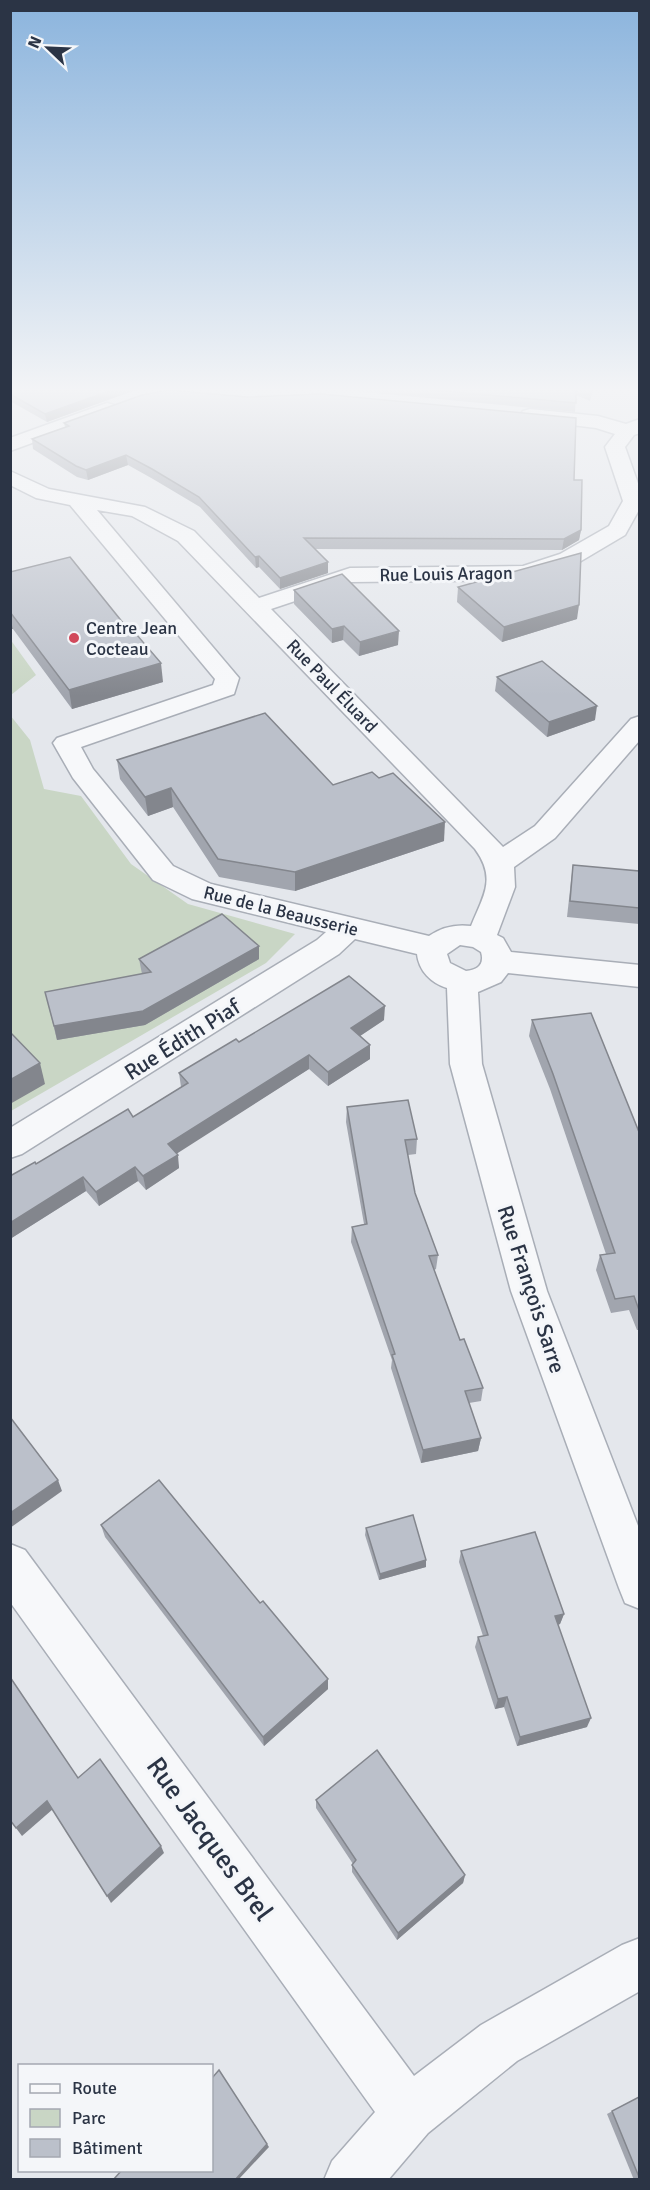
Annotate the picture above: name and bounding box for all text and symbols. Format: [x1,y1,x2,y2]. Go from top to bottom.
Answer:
north arrow [18,18,78,78]
text: N [24,33,46,52]
street label: Rue Louis Aragon [379,562,513,586]
place label: Centre Jean Cocteau [86,617,177,660]
marker: Centre Jean Cocteau [67,631,81,645]
street label: Rue Paul Éluard [282,635,382,737]
street label: Rue de la Beausserie [201,881,361,941]
street label: Rue Édith Piaf [119,992,247,1086]
street label: Rue François Sarre [492,1202,571,1376]
street label: Rue Jacques Brel [139,1751,280,1928]
legend [18,2064,213,2172]
text: Route [72,2077,117,2099]
text: Parc [72,2107,106,2129]
text: Bâtiment [72,2137,143,2159]

